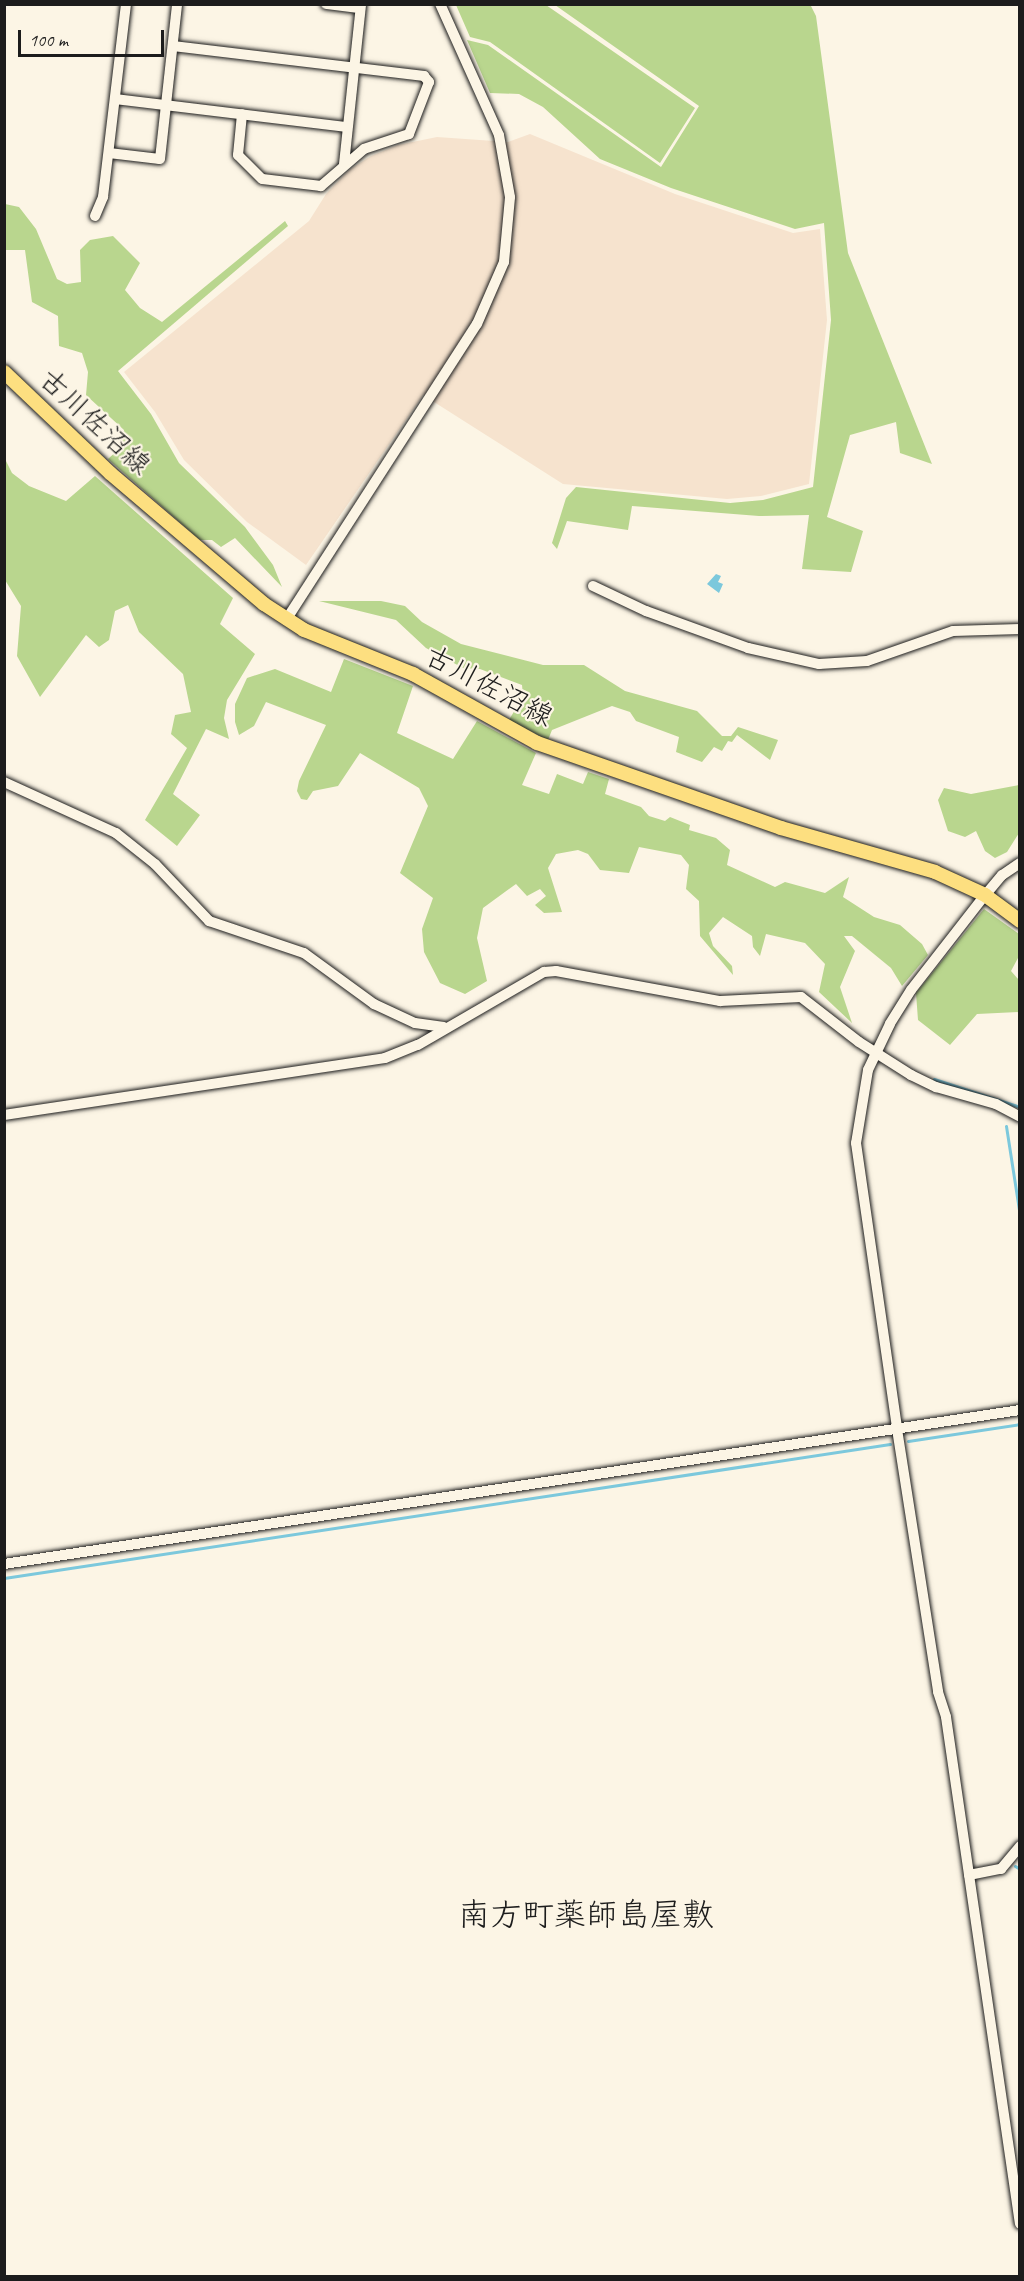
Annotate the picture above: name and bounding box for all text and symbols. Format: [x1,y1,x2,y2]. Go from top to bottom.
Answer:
scale bar [21,18,166,56]
text: 100 m [29,29,68,51]
street label: 古川佐沼線 [32,362,158,482]
street label: 古川佐沼線 [419,638,559,734]
district label: 南方町薬師島屋敷 [458,1896,714,1934]

